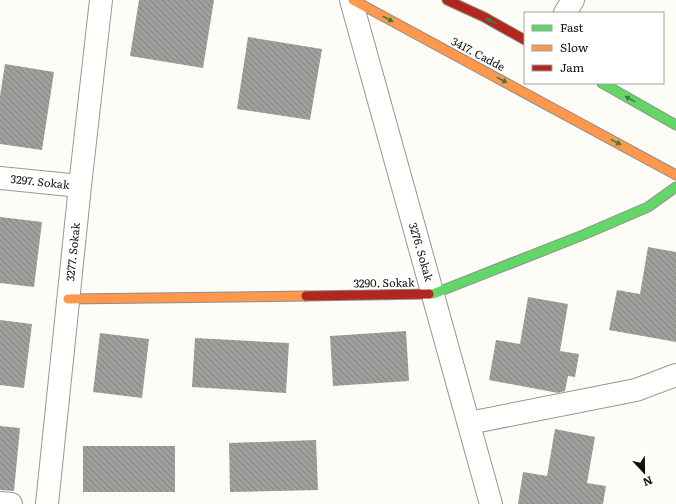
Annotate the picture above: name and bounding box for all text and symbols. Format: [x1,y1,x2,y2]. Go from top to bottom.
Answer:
legend [524,12,664,84]
one-way arrow [382,15,393,22]
one-way arrow [485,17,497,24]
text: Fast [560,18,584,36]
street label: 3417. Cadde [449,32,508,74]
text: Slow [560,38,589,56]
text: Jam [560,58,585,76]
one-way arrow [496,77,508,84]
one-way arrow [624,95,636,102]
one-way arrow [610,139,622,146]
street label: 3297. Sokak [10,170,71,192]
street label: 3276. Sokak [406,220,438,283]
street label: 3277. Sokak [61,221,83,282]
street label: 3290. Sokak [353,273,415,291]
north arrow [624,452,664,492]
text: N [641,473,655,491]

